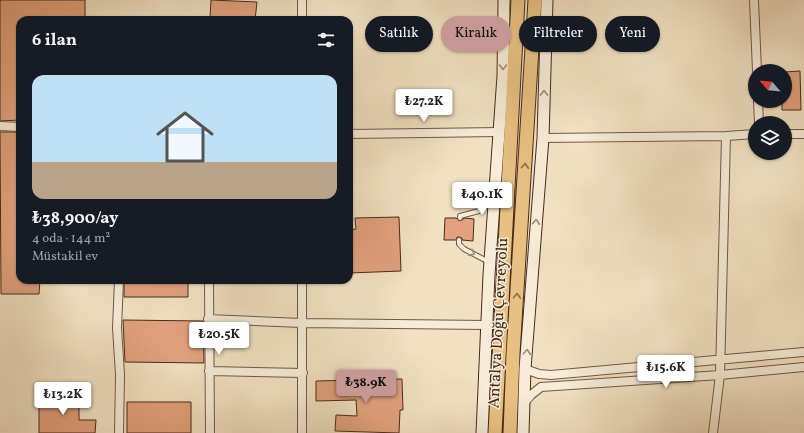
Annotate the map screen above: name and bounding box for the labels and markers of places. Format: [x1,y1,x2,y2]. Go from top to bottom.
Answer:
pin: ₺27.2K [391,89,457,123]
pin: ₺40.1K [449,182,515,216]
pin: ₺20.5K [186,322,252,356]
pin: ₺15.6K [633,355,699,389]
pin: ₺38.9K [333,370,399,404]
pin: ₺13.2K [30,382,96,416]

